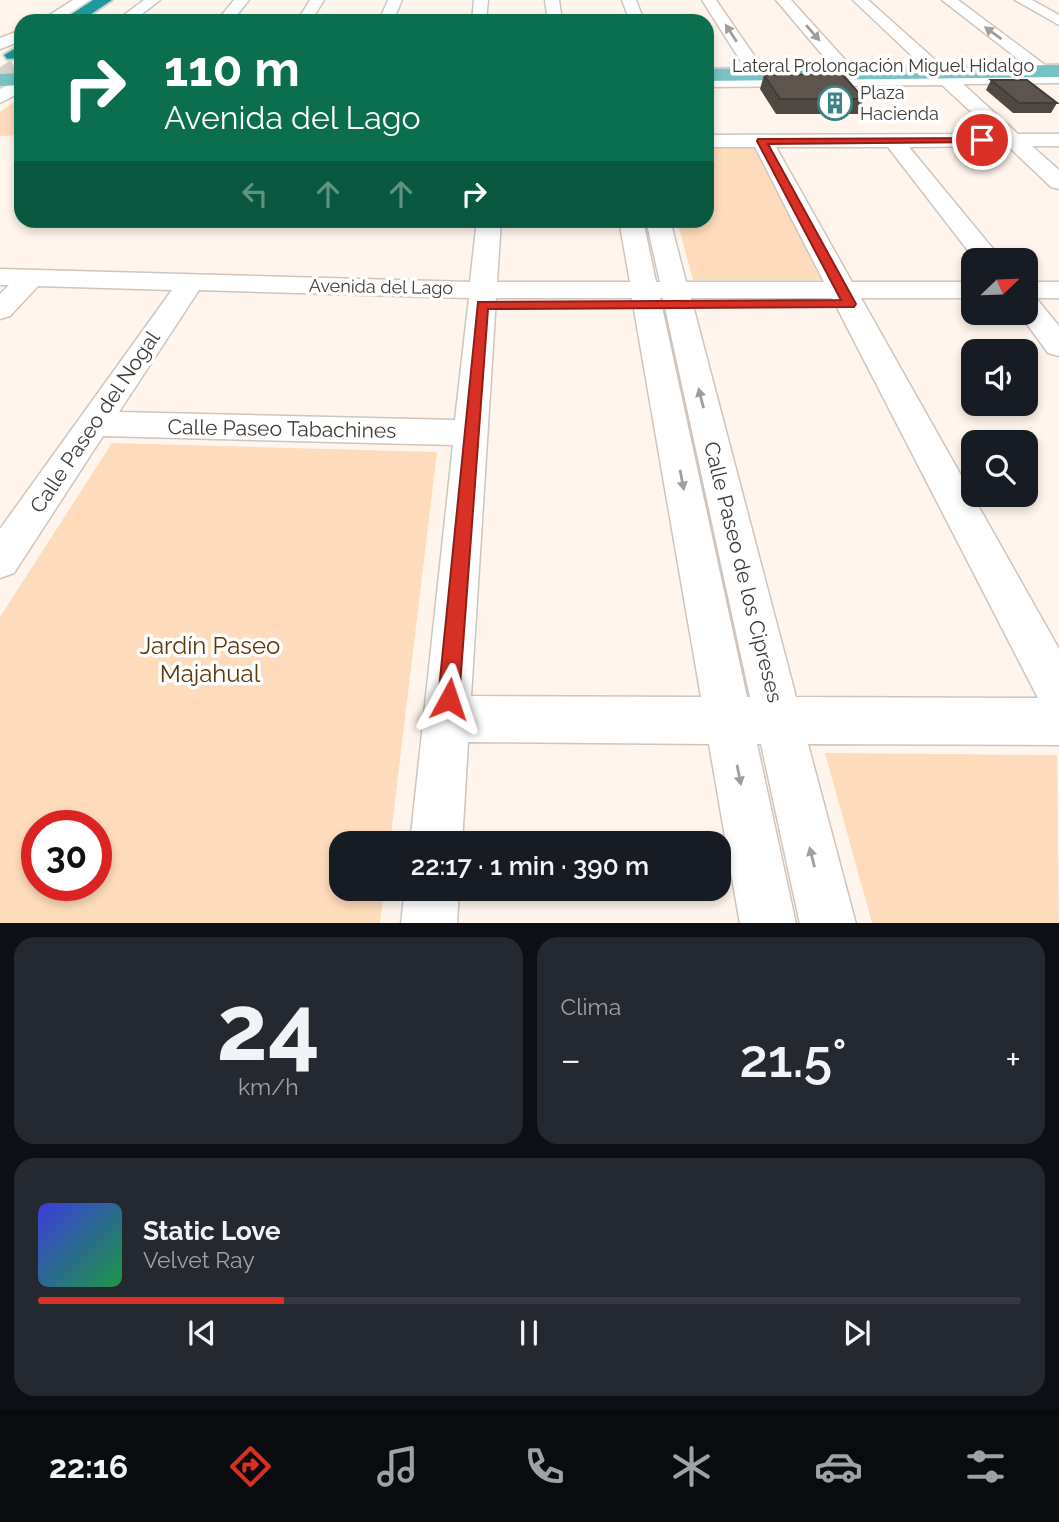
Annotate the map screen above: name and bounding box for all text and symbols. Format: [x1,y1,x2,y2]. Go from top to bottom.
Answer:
one-way arrow [724,24,737,43]
one-way arrow [804,25,820,42]
one-way arrow [984,26,1002,40]
text: 110 m [164,40,300,97]
icon: right [49,42,140,133]
street label: Lateral Prolongación Miguel Hidalgo [732,55,1034,76]
place label: Plaza Hacienda [860,82,939,124]
building icon: Plaza Hacienda [816,84,854,122]
text: Avenida del Lago [164,99,420,136]
pin [952,110,1012,170]
icon: arrive [963,121,1001,159]
icon: left [236,175,274,213]
icon: ahead [309,175,347,213]
icon: ahead [382,175,420,213]
icon: right [455,175,493,213]
north arrow [961,248,1038,326]
map controls [961,248,1038,507]
street label: Avenida del Lago [309,275,454,298]
street label: Calle Paseo del Nogal [24,326,165,517]
button: sound [961,339,1038,416]
one-way arrow [695,387,706,409]
street label: Calle Paseo Tabachines [168,414,396,443]
button: search [961,430,1038,507]
street label: Calle Paseo de los Cipreses [699,439,788,705]
one-way arrow [676,469,687,491]
park label: Jardín Paseo Majahual [140,631,280,688]
position arrow [412,662,486,736]
one-way arrow [734,764,745,786]
speed limit sign: 30 [21,810,112,901]
one-way arrow [806,846,817,868]
text: 22:17 · 1 min · 390 m [411,851,649,881]
text: 24 [217,974,320,1081]
text: Clima [561,993,621,1020]
text: 21.5° [739,1028,847,1089]
text: − [561,1037,581,1082]
text: + [1005,1037,1021,1082]
text: km/h [238,1073,299,1100]
text: Static Love [143,1216,281,1246]
text: Velvet Ray [143,1246,255,1273]
icon: previous [183,1314,221,1352]
icon: pause [510,1314,548,1352]
icon: next [838,1314,876,1352]
icon: directions [226,1442,275,1491]
icon: music [373,1442,422,1491]
icon: phone [520,1442,569,1491]
icon: climate [667,1442,716,1491]
icon: car [814,1442,863,1491]
icon: filters [961,1442,1010,1491]
text: 22:16 [49,1448,128,1485]

